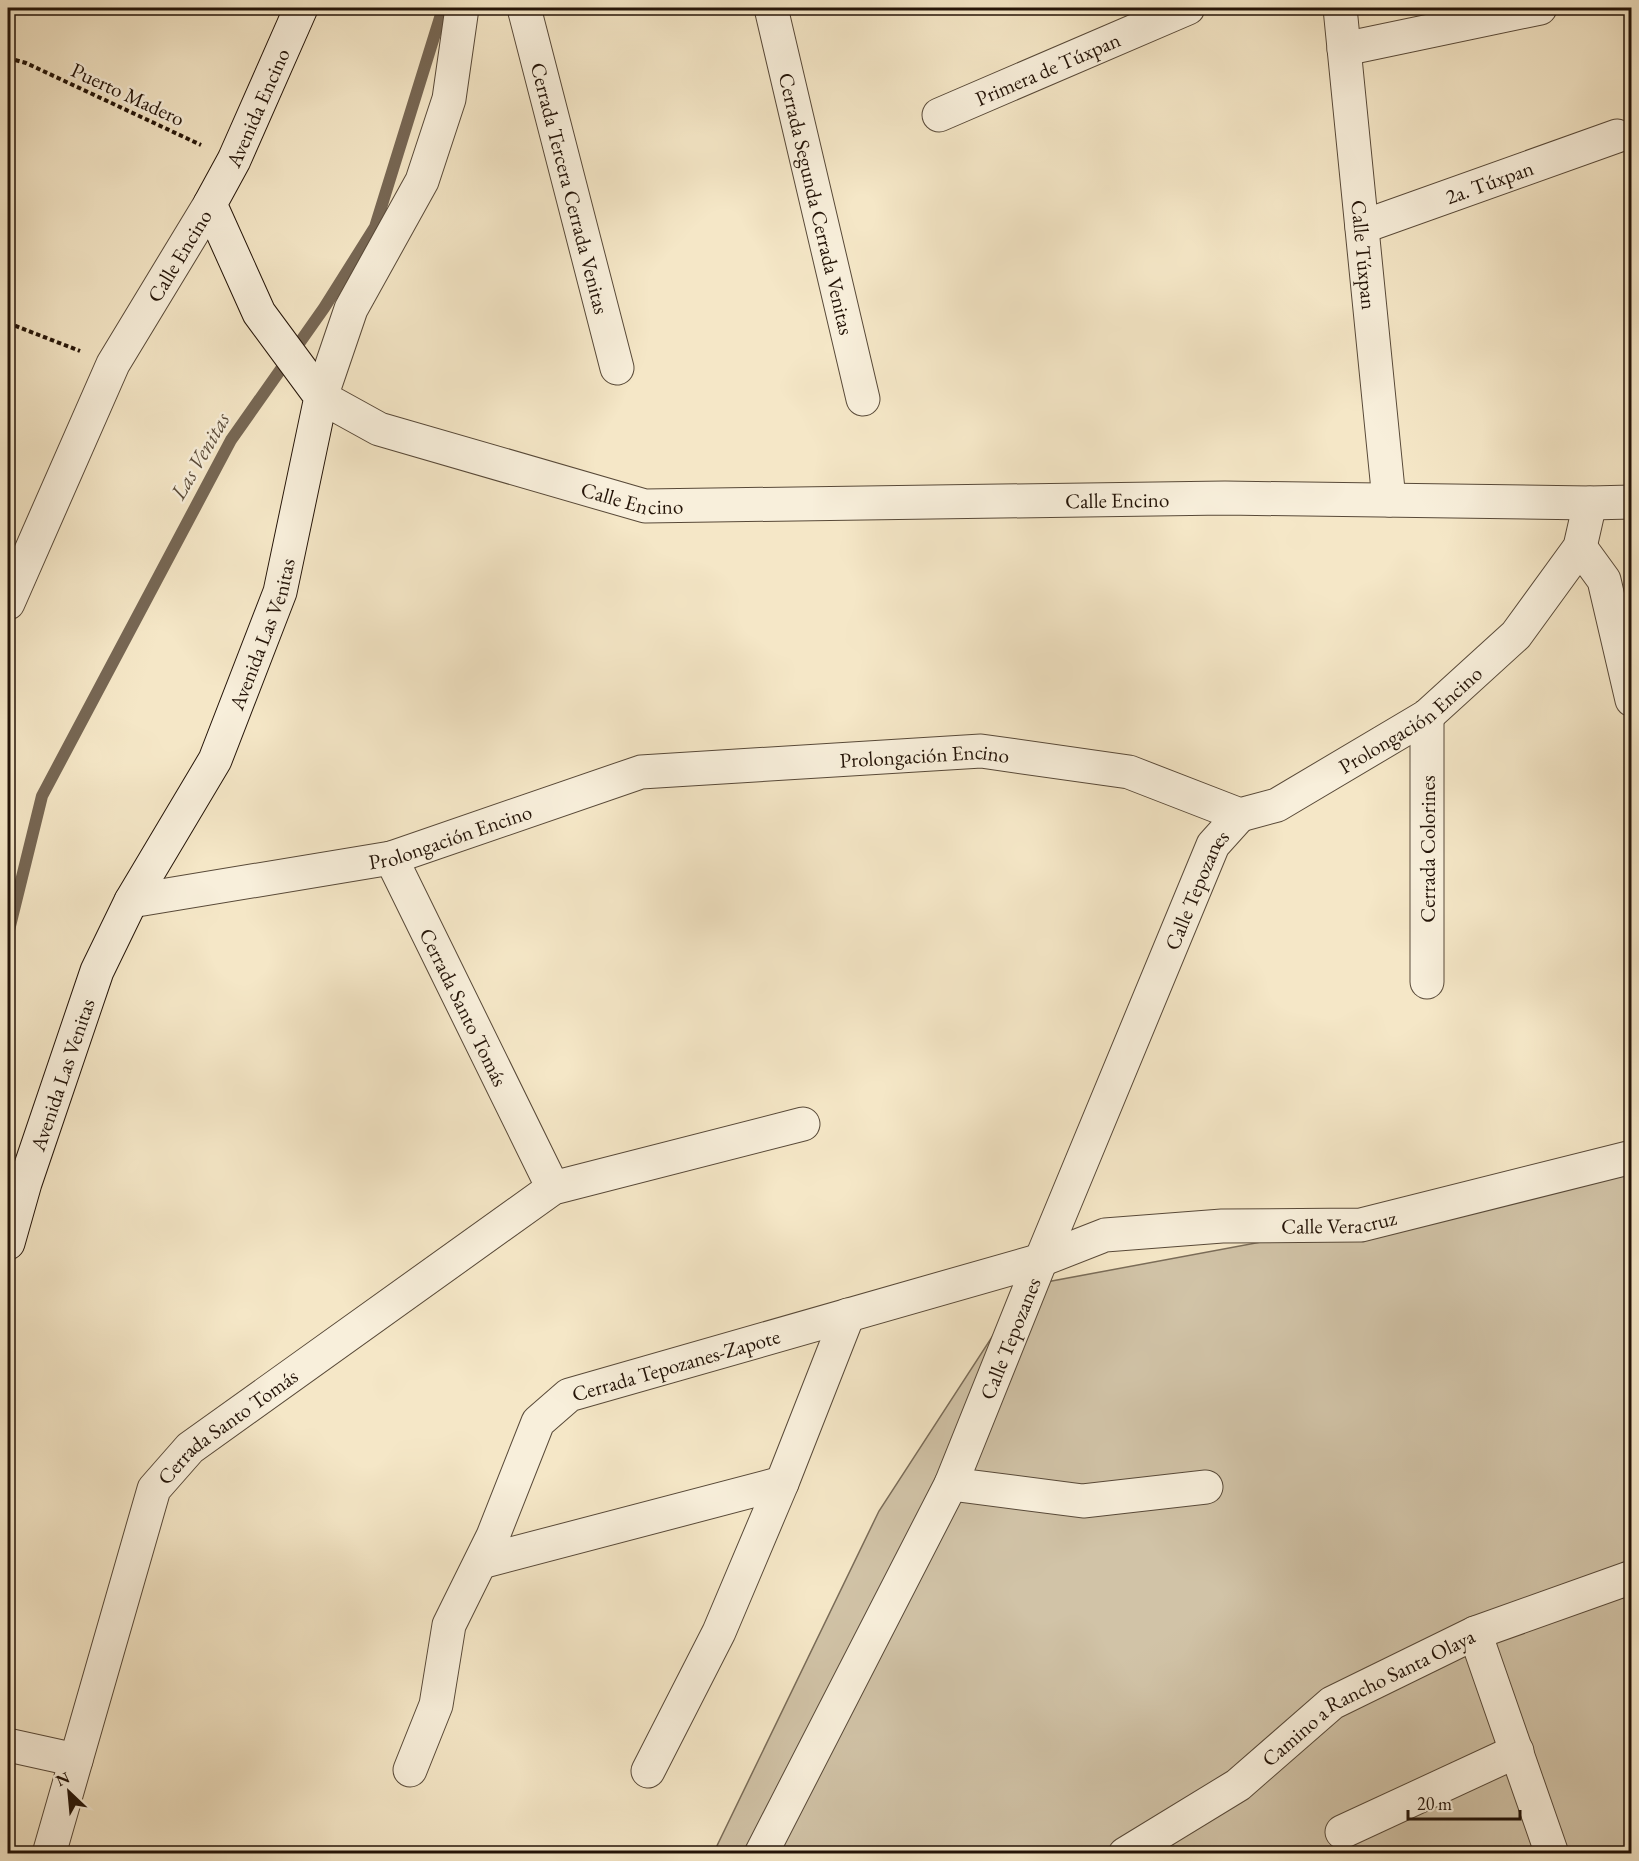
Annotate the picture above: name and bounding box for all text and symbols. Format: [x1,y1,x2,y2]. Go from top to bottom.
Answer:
street label: Primera de Túxpan [971,25,1124,111]
street label: Avenida Encino [219,44,295,172]
street label: Puerto Madero [67,56,189,132]
street label: Cerrada Tercera Cerrada Venitas [525,59,616,317]
street label: Cerrada Segunda Cerrada Venitas [773,70,861,338]
street label: 2a. Túxpan [1441,154,1537,210]
street label: Calle Túxpan [1346,199,1383,311]
street label: Calle Encino [140,204,217,307]
water label: Las Venitas [163,407,237,506]
street label: Calle Encino [578,475,683,520]
street label: Calle Encino [1065,485,1169,514]
street label: Avenida Las Venitas [222,555,300,714]
street label: Prolongación Encino [1333,659,1487,779]
street label: Prolongación Encino [839,737,1011,773]
street label: Cerrada Colorines [1414,775,1441,923]
street label: Prolongación Encino [366,797,535,875]
street label: Calle Tepozanes [1158,823,1235,954]
street label: Cerrada Santo Tomás [414,923,514,1091]
street label: Avenida Las Venitas [23,994,100,1155]
street label: Calle Veracruz [1281,1203,1399,1239]
street label: Calle Tepozanes [973,1273,1046,1403]
street label: Cerrada Tepozanes-Zapote [569,1322,783,1407]
street label: Cerrada Santo Tomás [151,1362,303,1490]
street label: Camino a Rancho Santa Olaya [1256,1622,1480,1772]
north arrow [39,1762,99,1822]
text: N [52,1767,73,1791]
scale bar [1408,1783,1520,1821]
text: 20 m [1417,1792,1452,1815]

